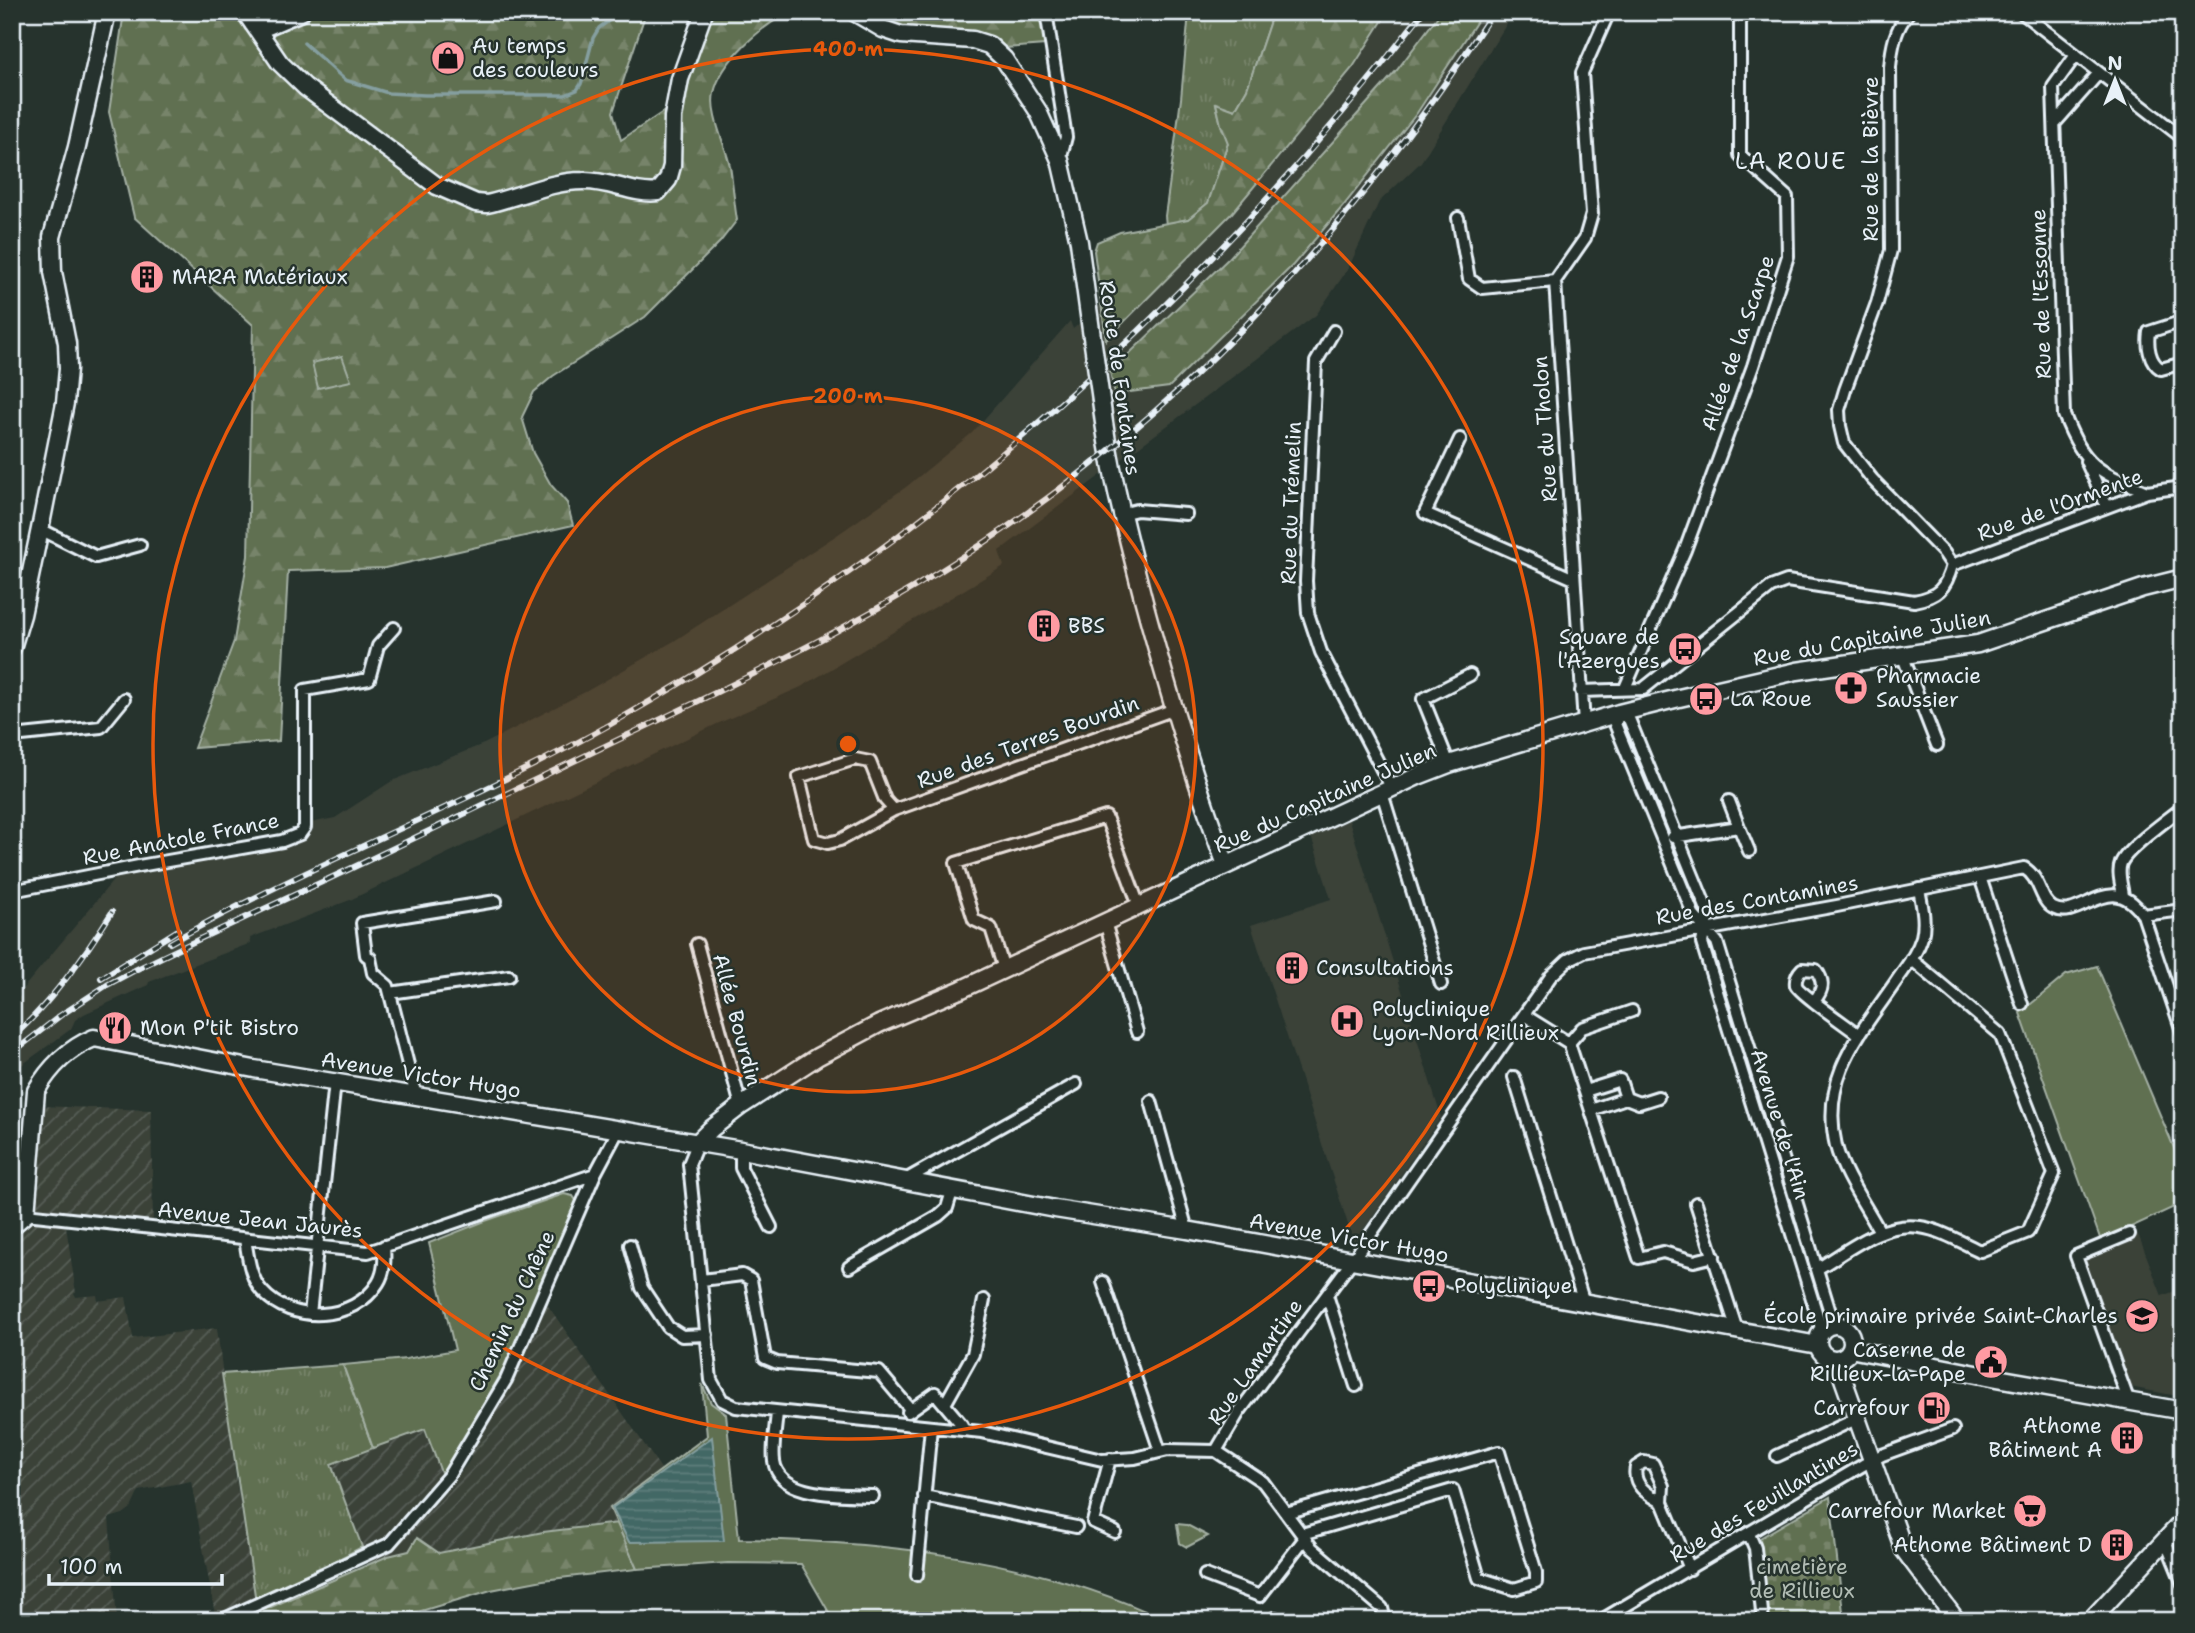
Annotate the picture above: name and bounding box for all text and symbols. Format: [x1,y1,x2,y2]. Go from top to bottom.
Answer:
place label: Au temps des couleurs [472,32,599,84]
text: 400 m [813,35,883,63]
shop icon: Au temps des couleurs [429,39,467,77]
north arrow [2080,46,2150,116]
text: N [2107,51,2123,76]
street label: Rue de la Bièvre [1857,76,1885,242]
district label: LA ROUE [1735,146,1847,176]
street label: Rue de l'Essonne [2024,208,2058,380]
street label: Allée de la Scarpe [1695,251,1781,435]
building icon: MARA Matériaux [128,258,166,296]
place label: MARA Matériaux [172,263,348,291]
street label: Route de Fontaines [1092,279,1148,477]
street label: Rue du Tholon [1526,355,1564,503]
text: 200 m [813,382,883,410]
street label: Rue du Trémelin [1274,421,1308,585]
street label: Rue de l'Ormente [1974,462,2146,548]
street label: Rue du Capitaine Julien [1751,603,1993,673]
building icon: BBS [1025,607,1063,645]
place label: BBS [1068,612,1105,640]
place label: Square de l'Azergues [1557,623,1660,675]
bus stop icon: Square de l'Azergues [1666,630,1704,668]
place label: Pharmacie Saussier [1876,662,1981,714]
pharmacy icon: Pharmacie Saussier [1832,669,1870,707]
bus stop icon: La Roue [1687,680,1725,718]
place label: La Roue [1730,685,1812,713]
street label: Rue des Terres Bourdin [913,689,1143,795]
centre of rings [836,732,860,756]
street label: Rue du Capitaine Julien [1209,736,1441,860]
street label: Rue Anatole France [80,806,282,872]
street label: Rue des Contamines [1654,868,1860,932]
building icon: Consultations [1273,949,1311,987]
street label: Allée Bourdin [706,951,768,1089]
place label: Consultations [1316,954,1454,982]
place label: Polyclinique Lyon-Nord Rillieux [1372,995,1559,1047]
hospital icon: Polyclinique Lyon-Nord Rillieux [1328,1002,1366,1040]
restaurant icon: Mon P'tit Bistro [96,1009,134,1047]
place label: Mon P'tit Bistro [140,1014,299,1042]
street label: Avenue Victor Hugo [319,1045,523,1105]
street label: Avenue de l'Ain [1744,1045,1816,1203]
street label: Avenue Jean Jaurès [156,1195,364,1245]
street label: Avenue Victor Hugo [1247,1207,1451,1269]
street label: Chemin du Chêne [462,1226,562,1396]
bus stop icon: Polyclinique [1410,1267,1448,1305]
place label: Polyclinique [1454,1272,1572,1300]
street label: Rue Lamartine [1201,1293,1309,1431]
school or university icon: École primaire privée Saint-Charles [2123,1297,2161,1335]
place label: École primaire privée Saint-Charles [1764,1301,2118,1330]
place label: Caserne de Rillieux-la-Pape [1810,1336,1966,1388]
public building icon: Caserne de Rillieux-la-Pape [1972,1343,2010,1381]
fuel station icon: Carrefour [1915,1389,1953,1427]
place label: Carrefour [1813,1394,1910,1422]
place label: Athome Bâtiment A [1988,1412,2102,1464]
building icon: Athome Bâtiment A [2108,1419,2146,1457]
street label: Rue des Feuillantines [1665,1435,1863,1569]
supermarket icon: Carrefour Market [2011,1492,2049,1530]
place label: Carrefour Market [1828,1497,2006,1525]
building icon: Athome Bâtiment D [2098,1526,2136,1564]
place label: Athome Bâtiment D [1893,1531,2092,1559]
scale bar [49,1542,222,1586]
text: 100 m [60,1553,123,1581]
park label: cimetière de Rillieux [1749,1553,1855,1605]

